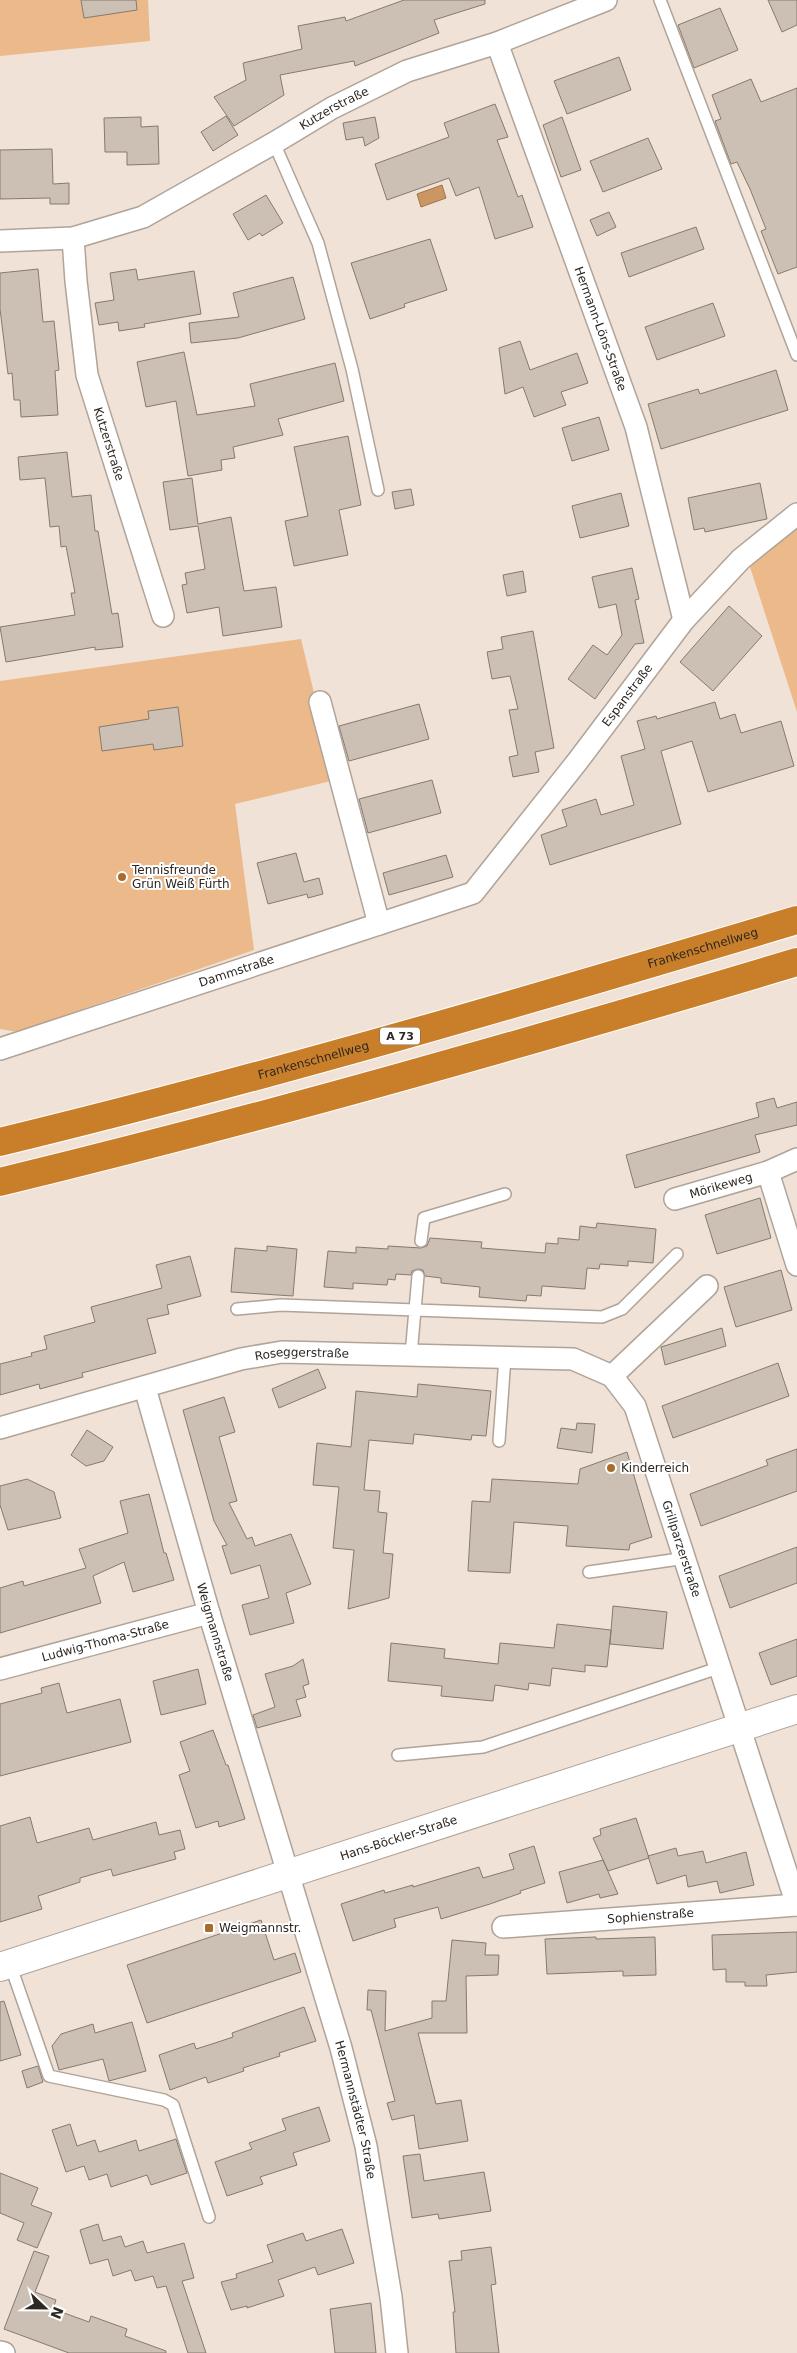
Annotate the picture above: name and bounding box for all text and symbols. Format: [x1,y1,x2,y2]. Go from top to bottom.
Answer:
street label: Kutzerstraße [297,84,371,133]
street label: Hermann-Löns-Straße [572,265,629,393]
street label: Kutzerstraße [91,405,127,482]
street label: Espanstraße [599,661,655,729]
place label: Tennisfreunde Grün Weiß Fürth [131,863,230,891]
marker: Tennisfreunde Grün Weiß Fürth [116,871,128,883]
street label: Frankenschnellweg [646,925,760,971]
street label: Dammstraße [197,952,276,990]
road number: A 73 [380,1028,420,1044]
street label: Frankenschnellweg [256,1038,371,1082]
street label: Mörikeweg [688,1170,754,1201]
street label: Roseggerstraße [254,1345,349,1364]
place label: Kinderreich [621,1461,689,1475]
marker: Kinderreich [605,1462,617,1474]
street label: Grillparzerstraße [659,1499,704,1599]
street label: Weigmannstraße [194,1581,236,1683]
street label: Ludwig-Thoma-Straße [40,1617,170,1665]
street label: Hans-Böckler-Straße [338,1812,459,1863]
street label: Sophienstraße [607,1906,694,1926]
place label: Weigmannstr. [219,1921,301,1935]
marker: Weigmannstr. [203,1922,215,1934]
street label: Hermannstädter Straße [332,2039,378,2180]
north arrow [20,2283,70,2333]
text: N [47,2304,67,2321]

